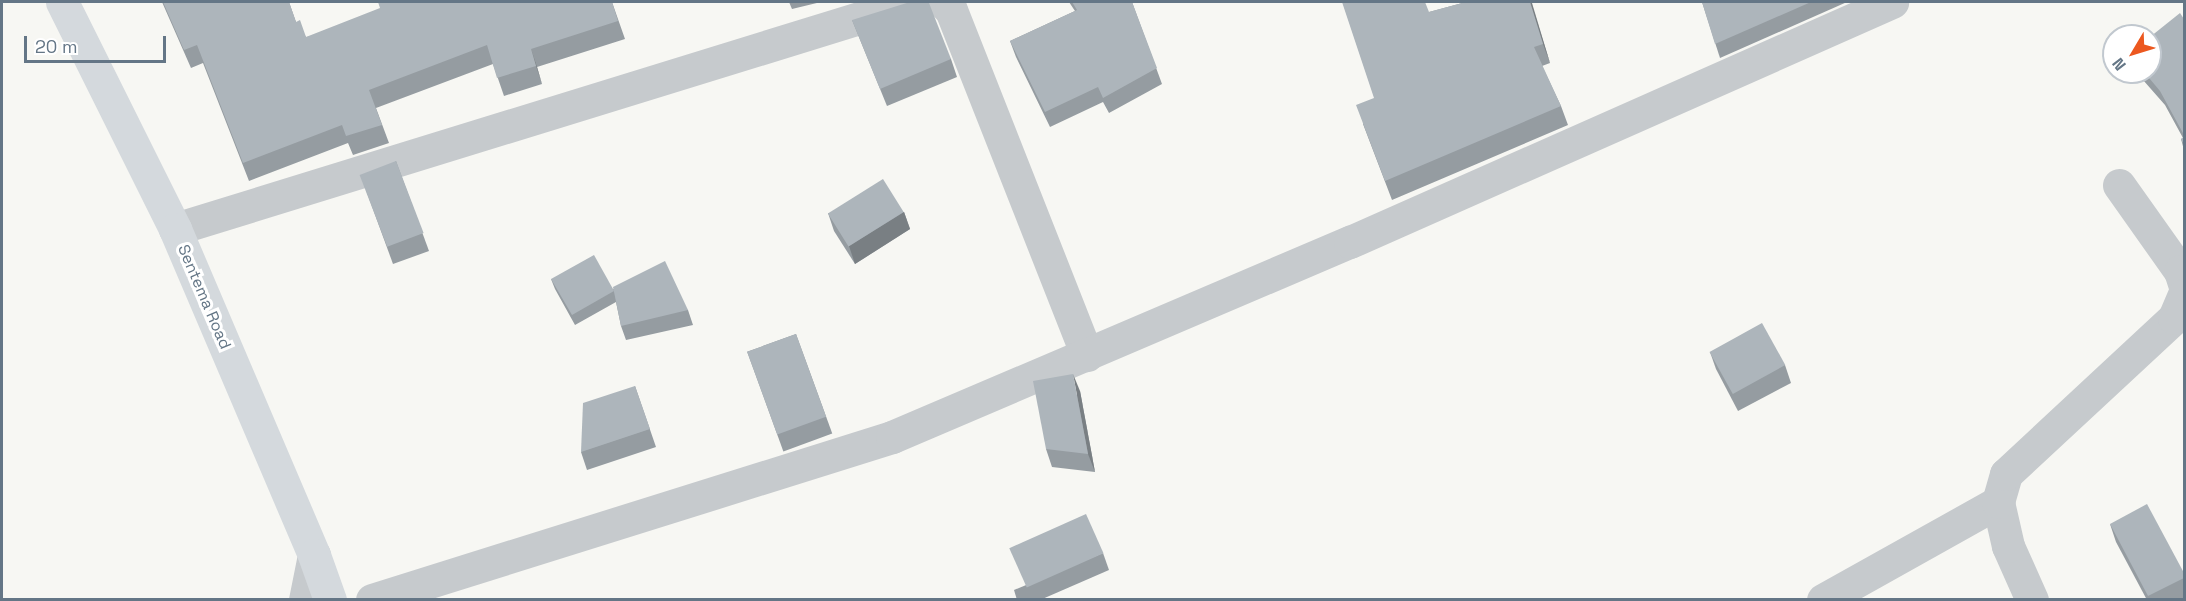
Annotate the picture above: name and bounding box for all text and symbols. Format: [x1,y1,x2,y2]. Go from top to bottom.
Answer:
scale bar [27,24,170,62]
north arrow [2102,24,2162,84]
text: 20 m [35,35,78,58]
text: N [2107,53,2131,75]
street label: Sentema Road [173,242,235,352]

